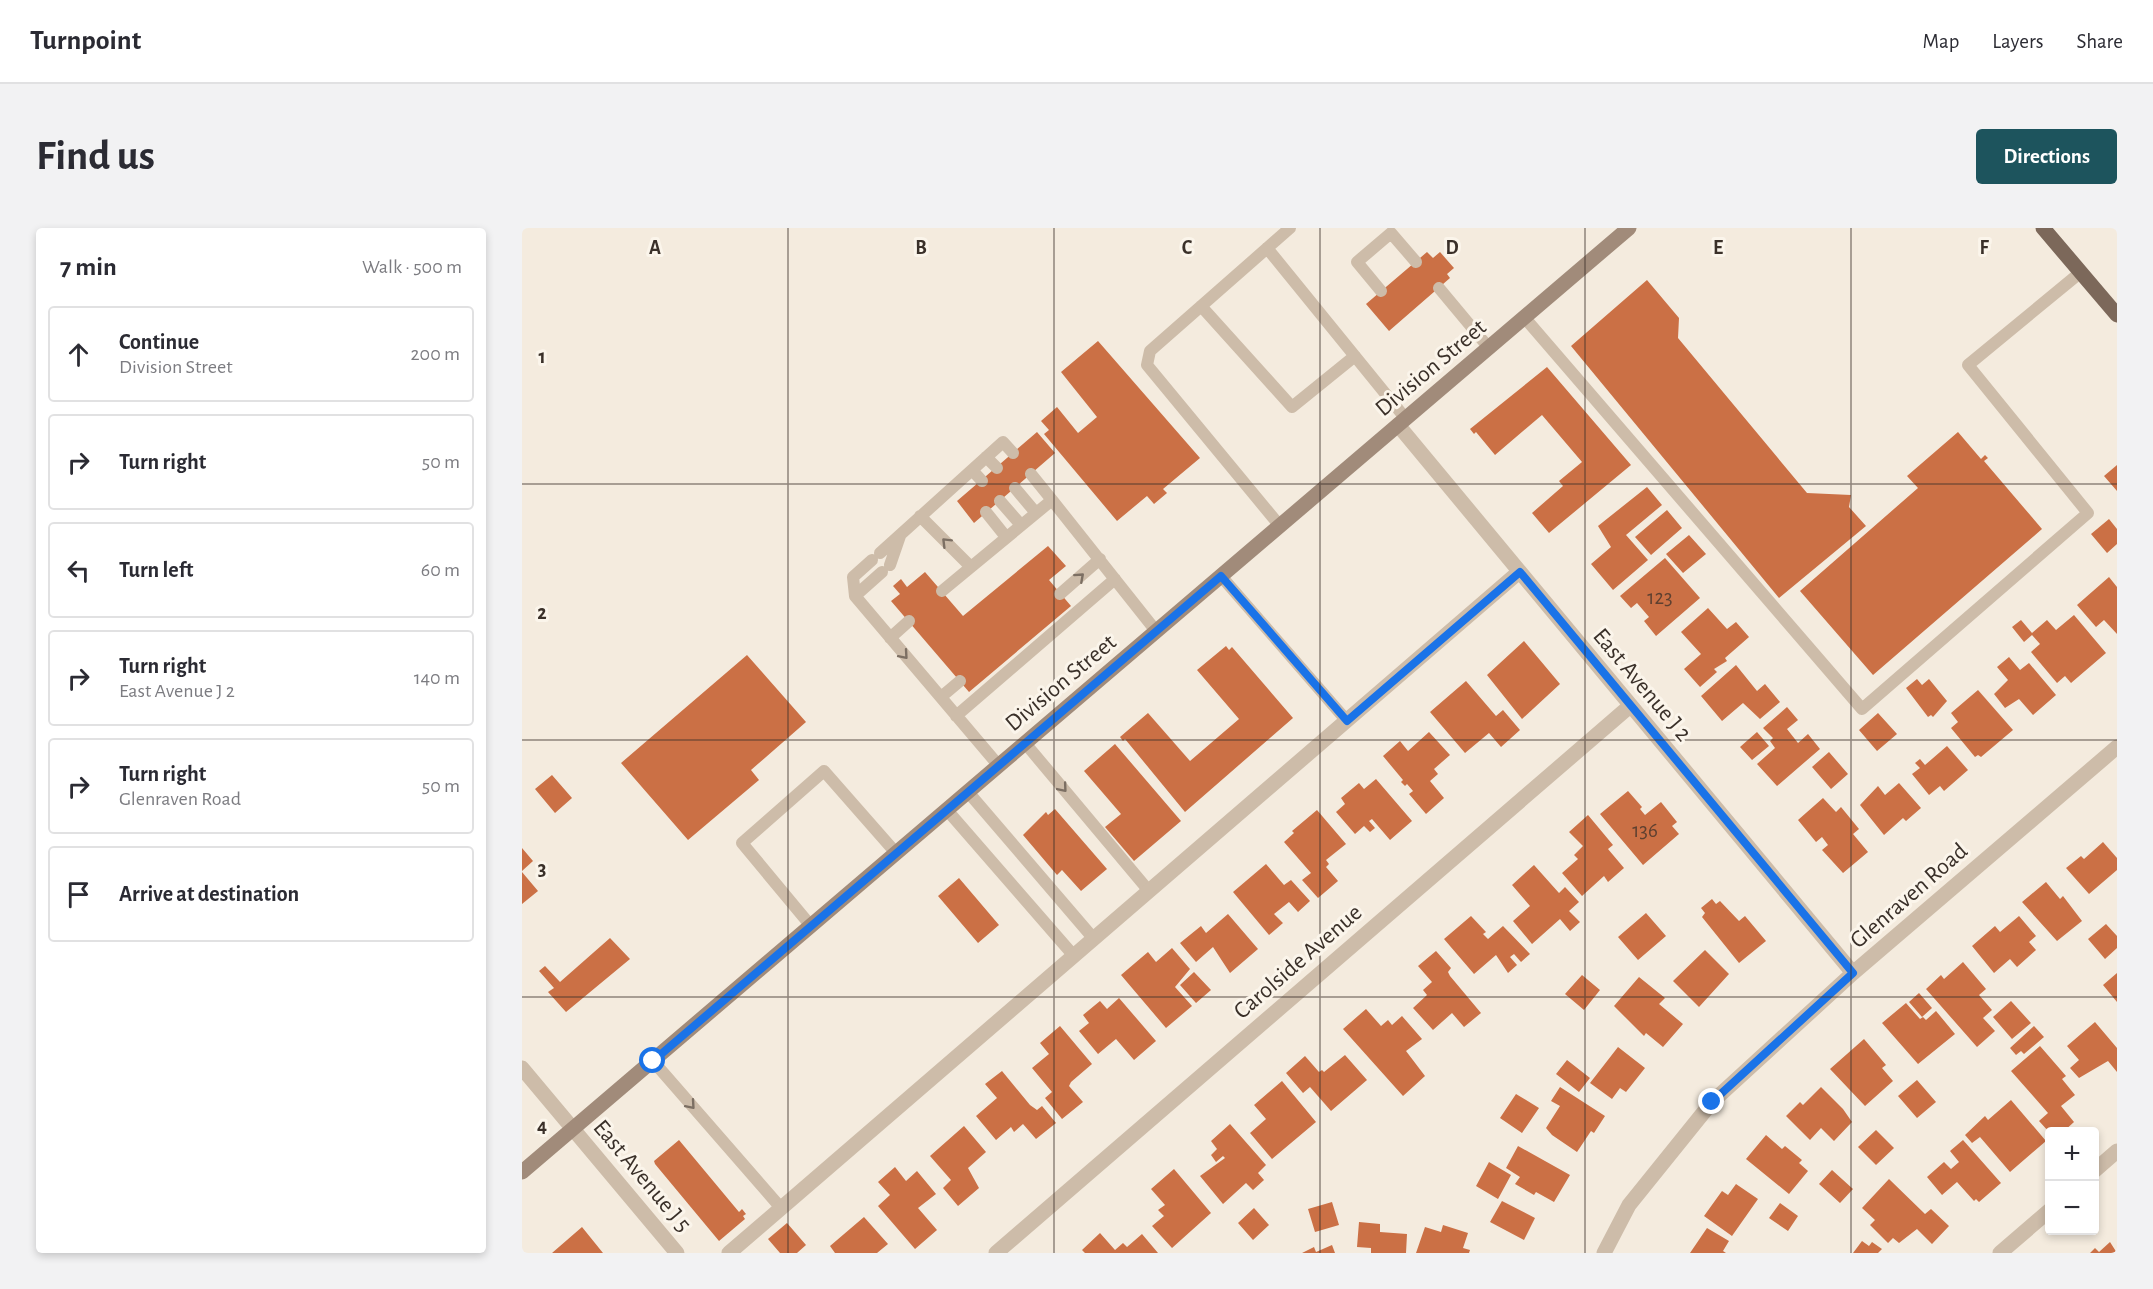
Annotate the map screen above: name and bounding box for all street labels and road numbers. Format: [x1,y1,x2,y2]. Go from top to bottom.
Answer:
street label: Division Street [1371,315,1491,421]
street label: East Avenue J 2 [1588,624,1696,746]
street label: Division Street [1001,630,1121,736]
street label: Glenraven Road [1846,839,1972,953]
street label: Carolside Avenue [1229,900,1367,1024]
street label: East Avenue J 5 [588,1115,696,1237]

